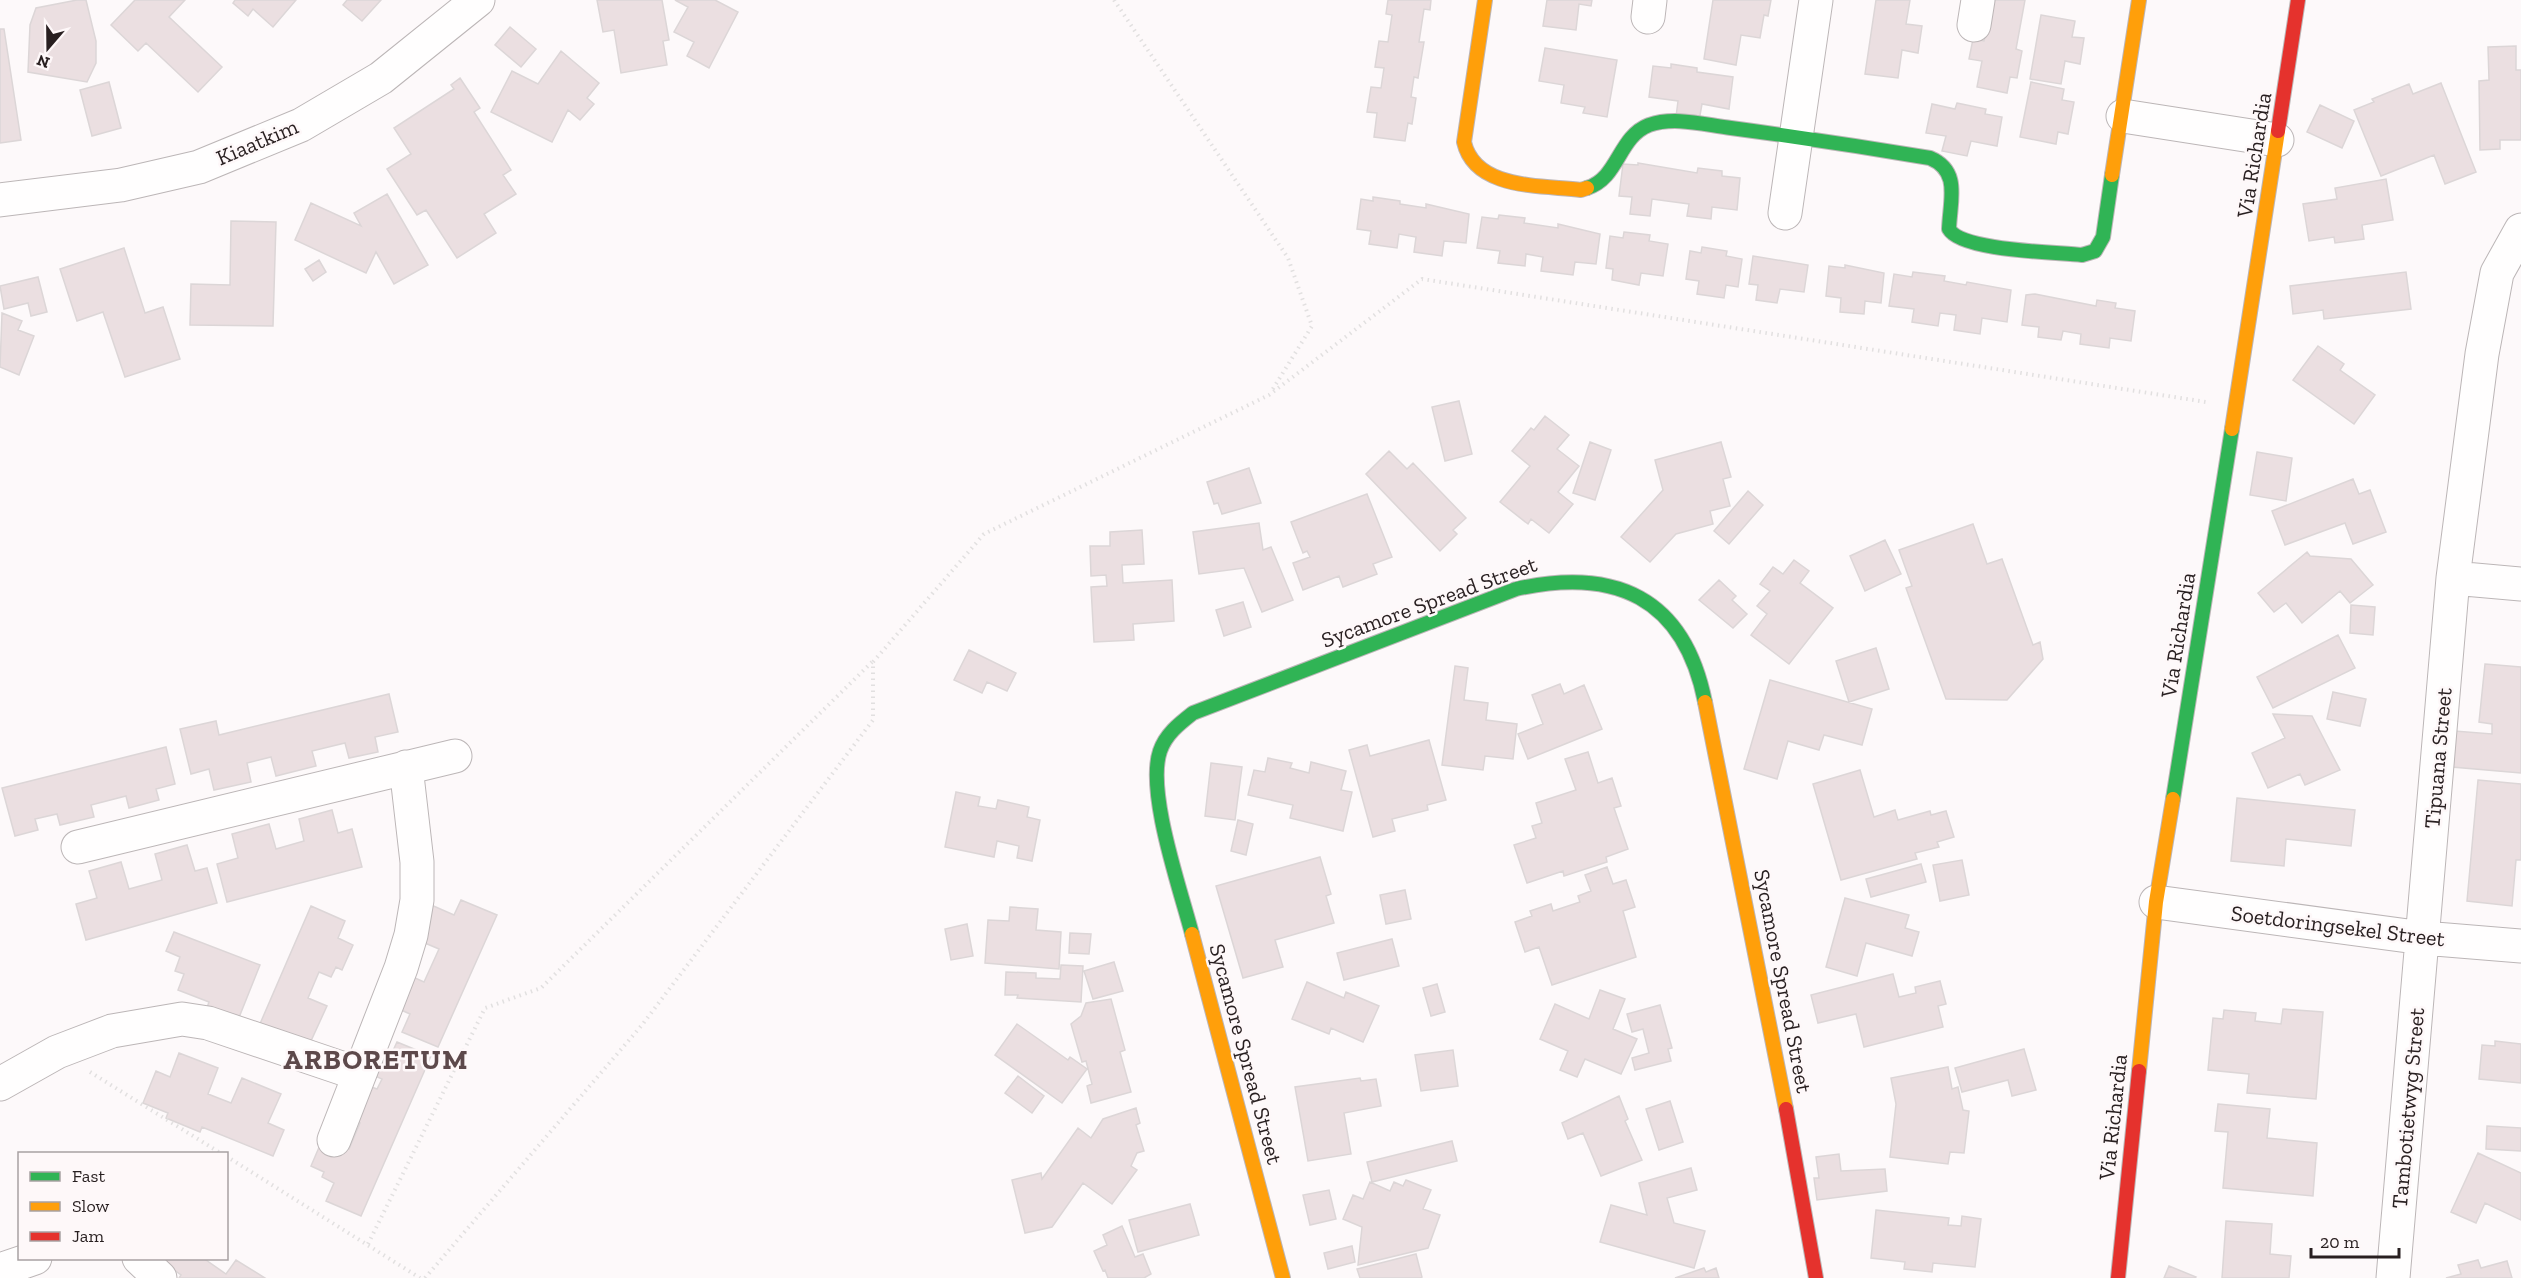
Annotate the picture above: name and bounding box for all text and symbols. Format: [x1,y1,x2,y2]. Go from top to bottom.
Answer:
north arrow [18,18,78,78]
text: N [34,51,52,73]
street label: Via Richardia [2231,90,2277,221]
street label: Kiaatkim [212,113,302,171]
street label: Sycamore Spread Street [1318,550,1541,654]
street label: Via Richardia [2155,570,2201,701]
street label: Tipuana Street [2418,686,2458,829]
street label: Sycamore Spread Street [1748,867,1818,1096]
street label: Soetdoringsekel Street [2230,899,2447,953]
street label: Sycamore Spread Street [1204,941,1289,1168]
street label: Tambotietwyg Street [2386,1006,2430,1209]
district label: ARBORETUM [283,1043,469,1076]
street label: Via Richardia [2093,1052,2133,1182]
legend [18,1152,228,1260]
text: Fast [72,1165,105,1187]
text: Slow [72,1195,109,1217]
scale bar [2311,1221,2400,1259]
text: Jam [72,1225,104,1247]
text: 20 m [2320,1231,2360,1253]

